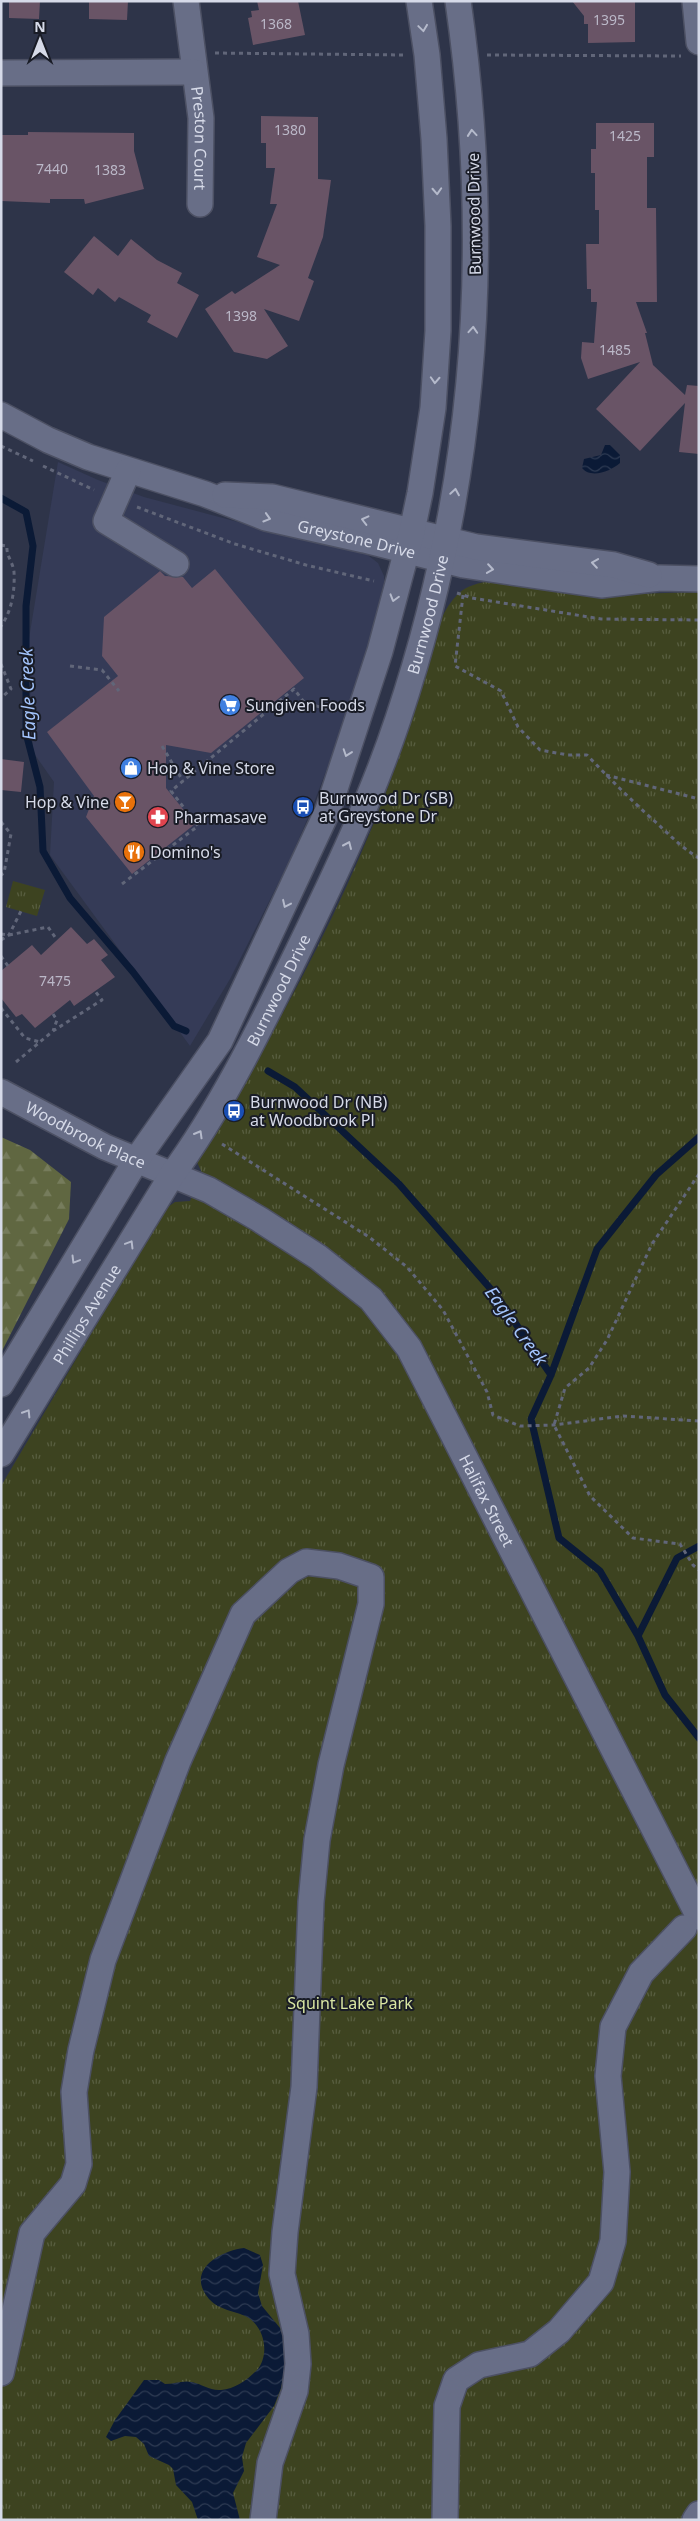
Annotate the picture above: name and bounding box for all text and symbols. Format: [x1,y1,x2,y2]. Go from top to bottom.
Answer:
house number: 1395 [593,10,625,29]
house number: 1368 [260,14,292,33]
north arrow [15,15,65,65]
text: N [34,17,46,36]
one-way arrow [417,24,428,32]
street label: Preston Court [186,85,212,191]
house number: 1380 [274,120,306,139]
house number: 1425 [609,126,641,145]
one-way arrow [467,129,478,137]
street label: Burnwood Drive [462,153,486,275]
house number: 7440 [36,159,68,178]
house number: 1383 [94,160,126,179]
one-way arrow [431,187,442,195]
house number: 1398 [225,306,257,325]
one-way arrow [467,326,478,334]
house number: 1485 [599,340,631,359]
one-way arrow [429,376,440,384]
one-way arrow [449,487,459,496]
one-way arrow [262,512,270,522]
street label: Greystone Drive [295,514,418,564]
one-way arrow [360,515,369,526]
street label: Burnwood Drive [402,553,453,677]
one-way arrow [591,558,599,569]
one-way arrow [487,563,495,574]
one-way arrow [390,594,400,602]
water label: Eagle Creek [13,646,41,741]
supermarket icon: Sungiven Foods [218,693,242,717]
place label: Sungiven Foods [246,694,365,716]
one-way arrow [342,749,352,757]
shop icon: Hop & Vine Store [119,756,143,780]
place label: Hop & Vine Store [147,757,275,779]
place label: Burnwood Dr (SB) at Greystone Dr [319,787,453,827]
bar icon: Hop & Vine [113,790,137,814]
place label: Hop & Vine [25,791,109,813]
bus stop icon: Burnwood Dr (SB) at Greystone Dr [291,795,315,819]
pharmacy icon: Pharmasave [146,805,170,829]
place label: Pharmasave [174,806,267,828]
restaurant icon: Domino's [122,840,146,864]
place label: Domino's [150,841,221,863]
one-way arrow [341,841,352,850]
one-way arrow [281,899,292,908]
street label: Burnwood Drive [241,930,316,1050]
house number: 7475 [39,971,71,990]
place label: Burnwood Dr (NB) at Woodbrook Pl [250,1091,388,1131]
street label: Woodbrook Place [22,1096,149,1174]
bus stop icon: Burnwood Dr (NB) at Woodbrook Pl [222,1099,246,1123]
one-way arrow [193,1131,203,1140]
one-way arrow [124,1241,133,1250]
one-way arrow [72,1255,82,1264]
street label: Phillips Avenue [48,1260,126,1369]
water label: Eagle Creek [480,1281,554,1371]
one-way arrow [20,1409,30,1418]
street label: Halifax Street [454,1451,520,1551]
park label: Squint Lake Park [287,1992,413,2014]

